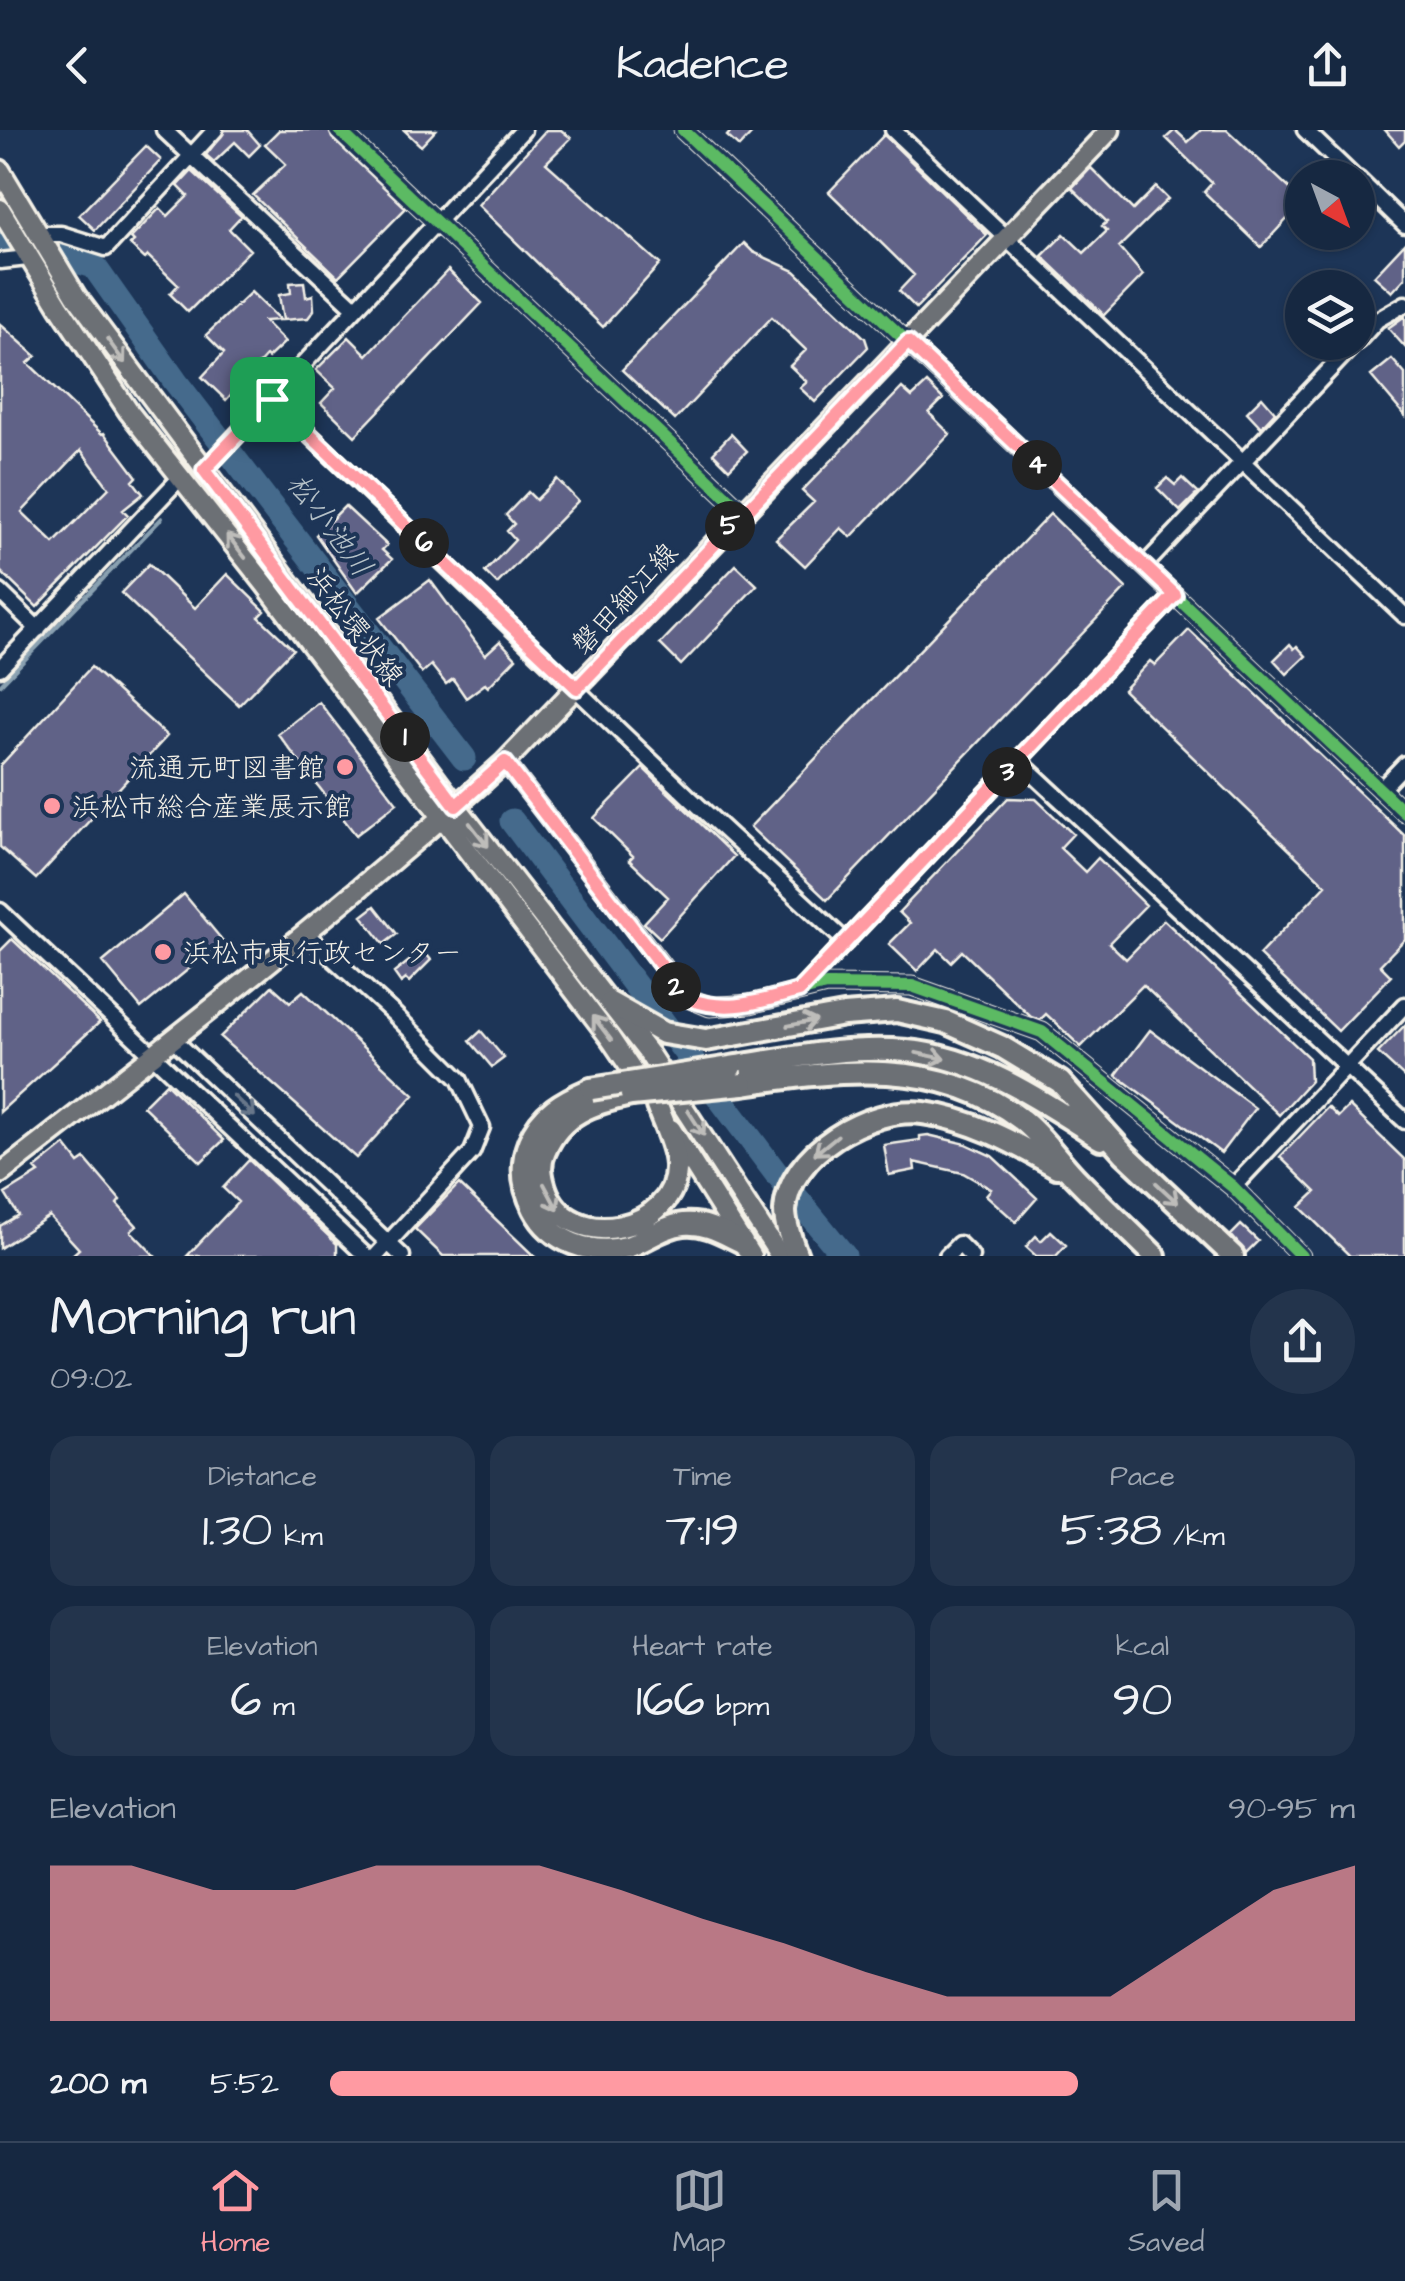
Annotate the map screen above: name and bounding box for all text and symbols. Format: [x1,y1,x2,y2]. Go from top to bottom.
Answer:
text: Kadence [616,34,789,96]
icon: back [50,38,105,93]
icon: share [1300,38,1355,93]
north arrow [1285,160,1375,250]
map controls [1285,160,1375,360]
button: layers [1285,270,1375,360]
one-way arrow [106,337,127,364]
pin [230,357,315,442]
icon: arrive [245,372,300,427]
pin: 4 [1012,440,1062,490]
text: 4 [1027,445,1047,484]
water label: 松小池川 [276,465,382,586]
pin: 5 [705,501,755,551]
text: 5 [720,506,740,545]
pin: 6 [399,518,449,568]
text: 6 [415,523,433,562]
one-way arrow [226,533,247,560]
street label: 磐田細江線 [563,535,687,664]
street label: 浜松環状線 [297,559,413,695]
pin: 1 [380,712,430,762]
text: 1 [403,717,407,756]
pin: 3 [982,747,1032,797]
place label: 流通元町図書館 [129,749,325,788]
text: 3 [1000,752,1014,791]
marker: 流通元町図書館 [334,756,356,778]
place label: 浜松市総合産業展示館 [72,788,352,827]
marker: 浜松市総合産業展示館 [41,795,63,817]
one-way arrow [469,821,490,848]
place label: 浜松市東行政センター [183,934,462,973]
marker: 浜松市東行政センター [152,941,174,963]
pin: 2 [651,962,701,1012]
text: 2 [668,967,684,1006]
one-way arrow [785,1013,817,1032]
one-way arrow [592,1015,613,1042]
one-way arrow [915,1048,947,1066]
one-way arrow [231,1094,256,1117]
one-way arrow [685,1108,706,1136]
one-way arrow [814,1134,840,1156]
one-way arrow [1154,1181,1179,1204]
one-way arrow [542,1182,561,1211]
text: Morning run [50,1280,356,1356]
button: share [1250,1289,1355,1394]
text: 09:02 [50,1356,132,1401]
text: Distance [208,1457,317,1496]
text: Time [673,1457,732,1496]
text: Pace [1110,1457,1175,1496]
text: 1.30 [202,1496,273,1565]
text: 7:19 [666,1496,739,1565]
text: 5:38 [1060,1496,1162,1565]
text: km [273,1517,323,1556]
text: /km [1162,1517,1225,1556]
text: Elevation [207,1627,318,1666]
text: Heart rate [632,1627,773,1666]
text: kcal [1116,1627,1169,1666]
text: 6 [230,1666,262,1735]
text: 166 [636,1666,705,1735]
text: 90 [1112,1666,1173,1735]
text: m [262,1687,295,1726]
text: bpm [705,1687,769,1726]
text: Elevation [50,1786,176,1831]
text: 90–95 m [1228,1786,1355,1831]
text: 200 m [50,2061,146,2106]
text: 5:52 [210,2061,279,2106]
tab: Home [201,2163,270,2262]
tab: Map [672,2163,727,2262]
tab: Saved [1128,2163,1204,2262]

